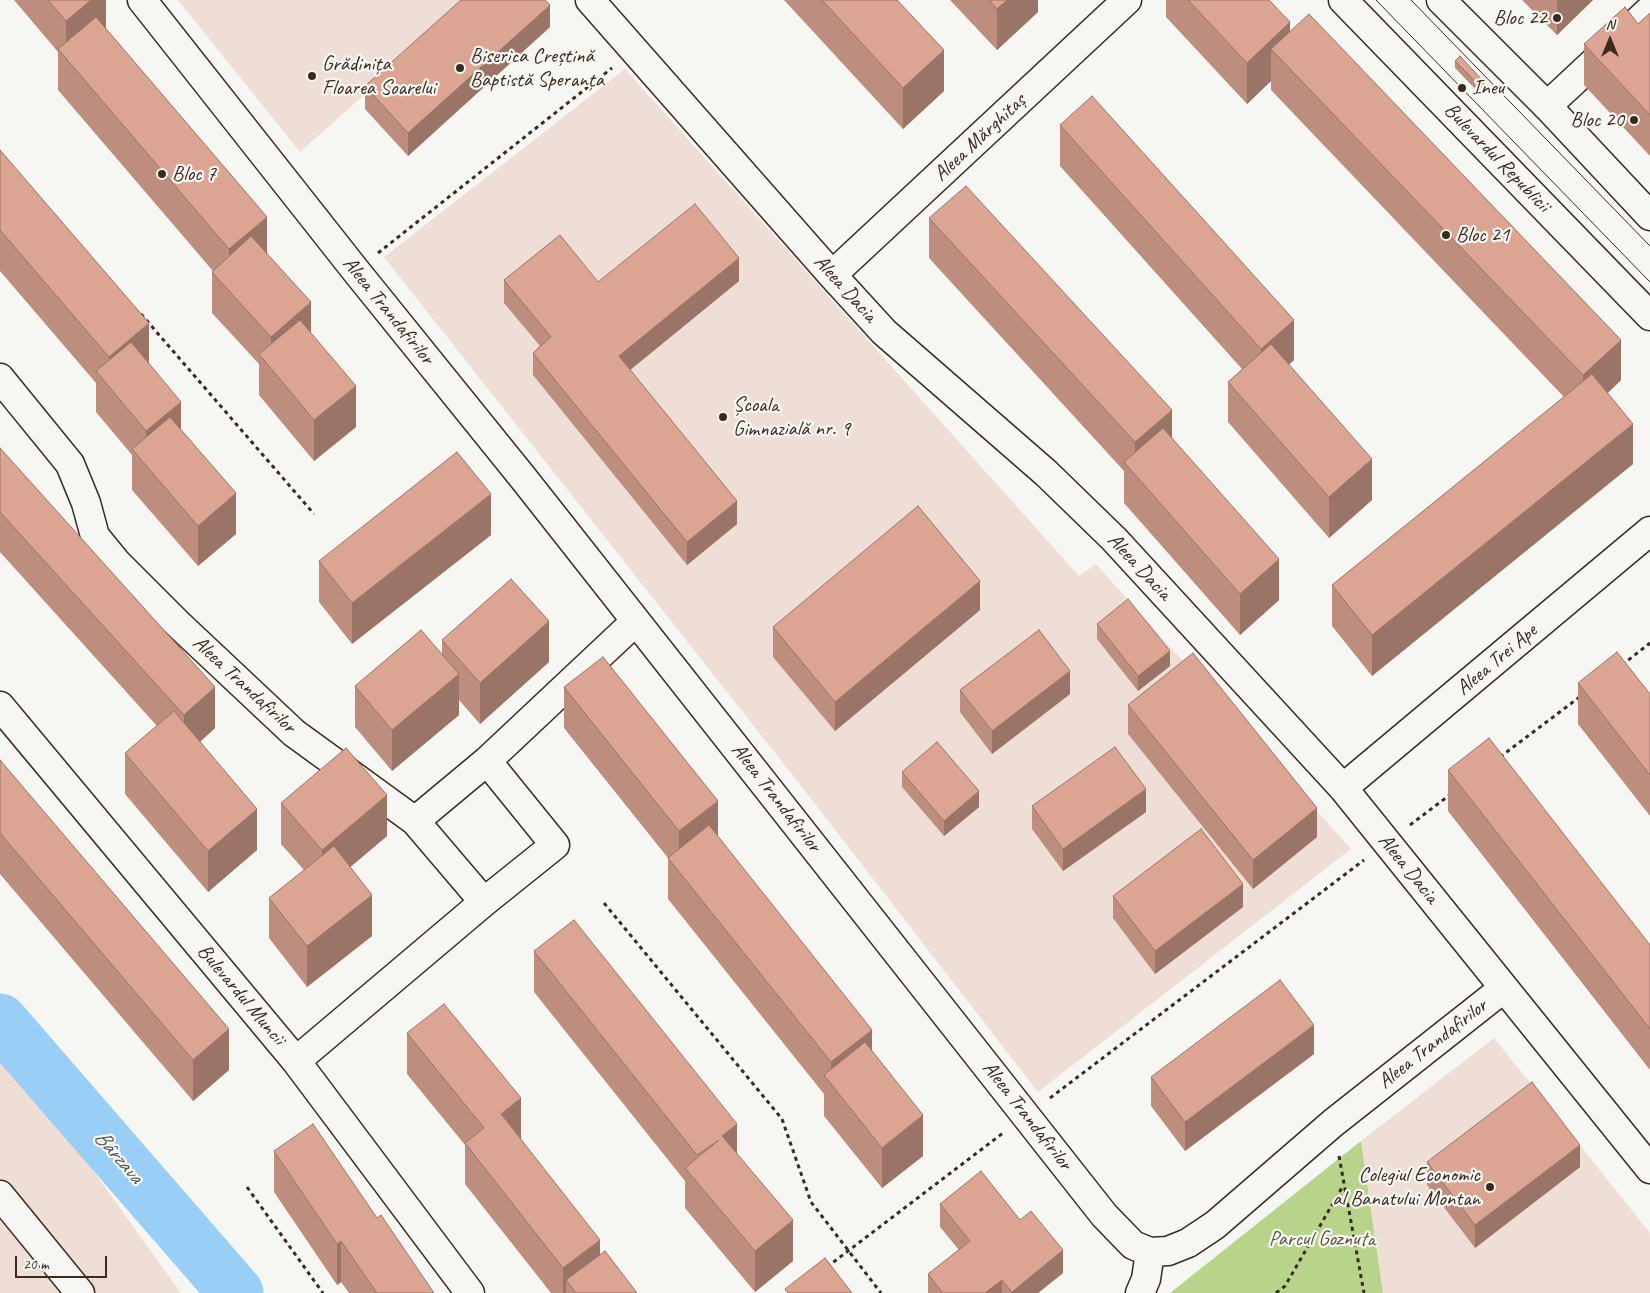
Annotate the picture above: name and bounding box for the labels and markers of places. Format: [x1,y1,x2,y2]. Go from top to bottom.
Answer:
place label: Bloc 22 [1494,5,1547,31]
marker: Bloc 22 [1551,12,1563,24]
place label: Biserica Creștină Baptistă Speranța [470,43,604,93]
place label: Grădinița Floarea Soarelui [322,51,435,101]
marker: Biserica Creștină Baptistă Speranța [454,62,466,74]
marker: Grădinița Floarea Soarelui [306,70,318,82]
place label: Ineu [1472,75,1504,101]
marker: Ineu [1456,82,1468,94]
place label: Bloc 20 [1571,107,1624,133]
marker: Bloc 20 [1628,114,1640,126]
place label: Bloc 7 [172,161,216,187]
marker: Bloc 7 [156,168,168,180]
place label: Bloc 21 [1456,222,1509,248]
marker: Bloc 21 [1440,229,1452,241]
place label: Școala Gimnazială nr. 9 [733,392,850,442]
marker: Școala Gimnazială nr. 9 [717,411,729,423]
place label: Colegiul Economic al Banatului Montan [1332,1162,1480,1212]
marker: Colegiul Economic al Banatului Montan [1484,1181,1496,1193]

